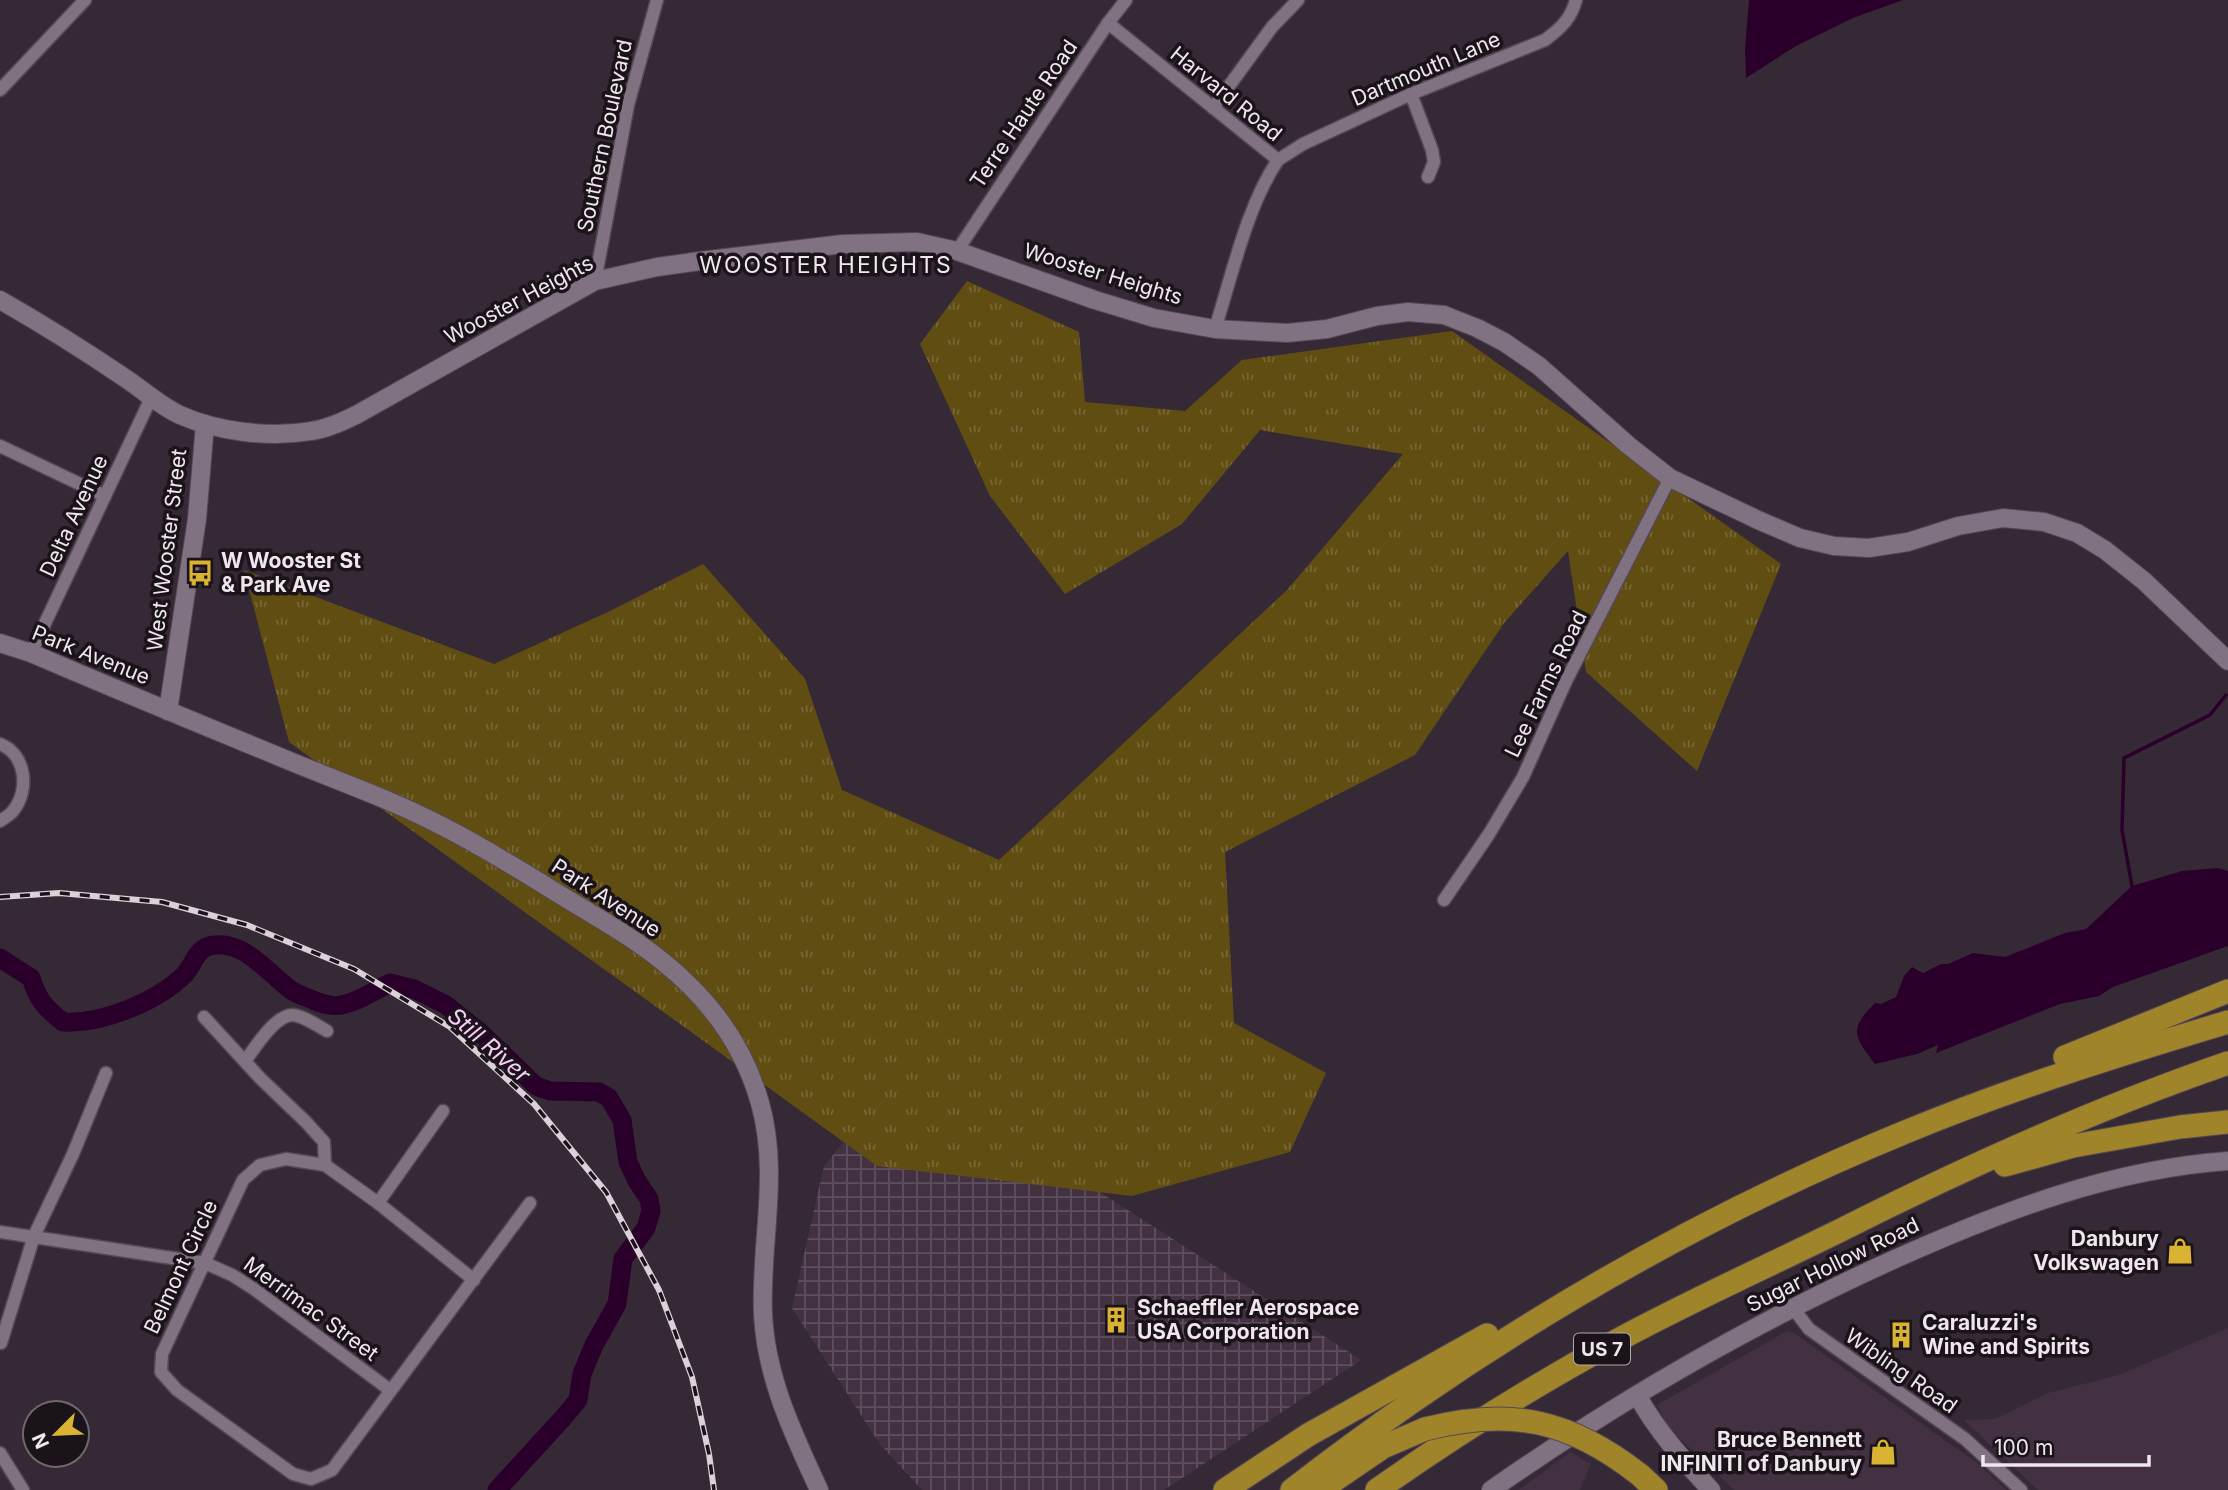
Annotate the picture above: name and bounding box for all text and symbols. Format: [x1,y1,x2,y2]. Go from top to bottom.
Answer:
street label: Dartmouth Lane [1348,26,1504,111]
street label: Terre Haute Road [965,35,1082,193]
street label: Southern Boulevard [572,37,637,234]
street label: Harvard Road [1166,41,1287,146]
street label: Wooster Heights [1021,238,1186,310]
street label: Wooster Heights [440,250,597,349]
district label: WOOSTER HEIGHTS [699,251,953,279]
street label: West Wooster Street [142,447,191,653]
street label: Delta Avenue [34,451,113,581]
place label: W Wooster St & Park Ave [221,548,361,597]
bus stop icon: W Wooster St & Park Ave [185,558,215,588]
street label: Lee Farms Road [1499,606,1592,761]
street label: Park Avenue [29,620,154,689]
street label: Park Avenue [547,853,665,942]
water label: Still River [442,1002,537,1089]
street label: Belmont Circle [139,1196,222,1338]
street label: Sugar Hollow Road [1742,1212,1923,1317]
place label: Danbury Volkswagen [2033,1226,2159,1275]
shop icon: Danbury Volkswagen [2165,1236,2195,1266]
street label: Merrimac Street [239,1251,384,1366]
place label: Schaeffler Aerospace USA Corporation [1137,1295,1359,1344]
building icon: Schaeffler Aerospace USA Corporation [1101,1305,1131,1335]
place label: Caraluzzi's Wine and Spirits [1922,1310,2090,1359]
building icon: Caraluzzi's Wine and Spirits [1886,1320,1916,1350]
street label: Wibling Road [1841,1323,1962,1418]
road number: US 7 [1574,1334,1630,1364]
north arrow [21,1399,91,1469]
scale bar [1983,1424,2149,1468]
place label: Bruce Bennett INFINITI of Danbury [1661,1427,1862,1476]
text: N [27,1429,54,1452]
text: 100 m [1994,1435,2053,1460]
shop icon: Bruce Bennett INFINITI of Danbury [1868,1437,1898,1467]

